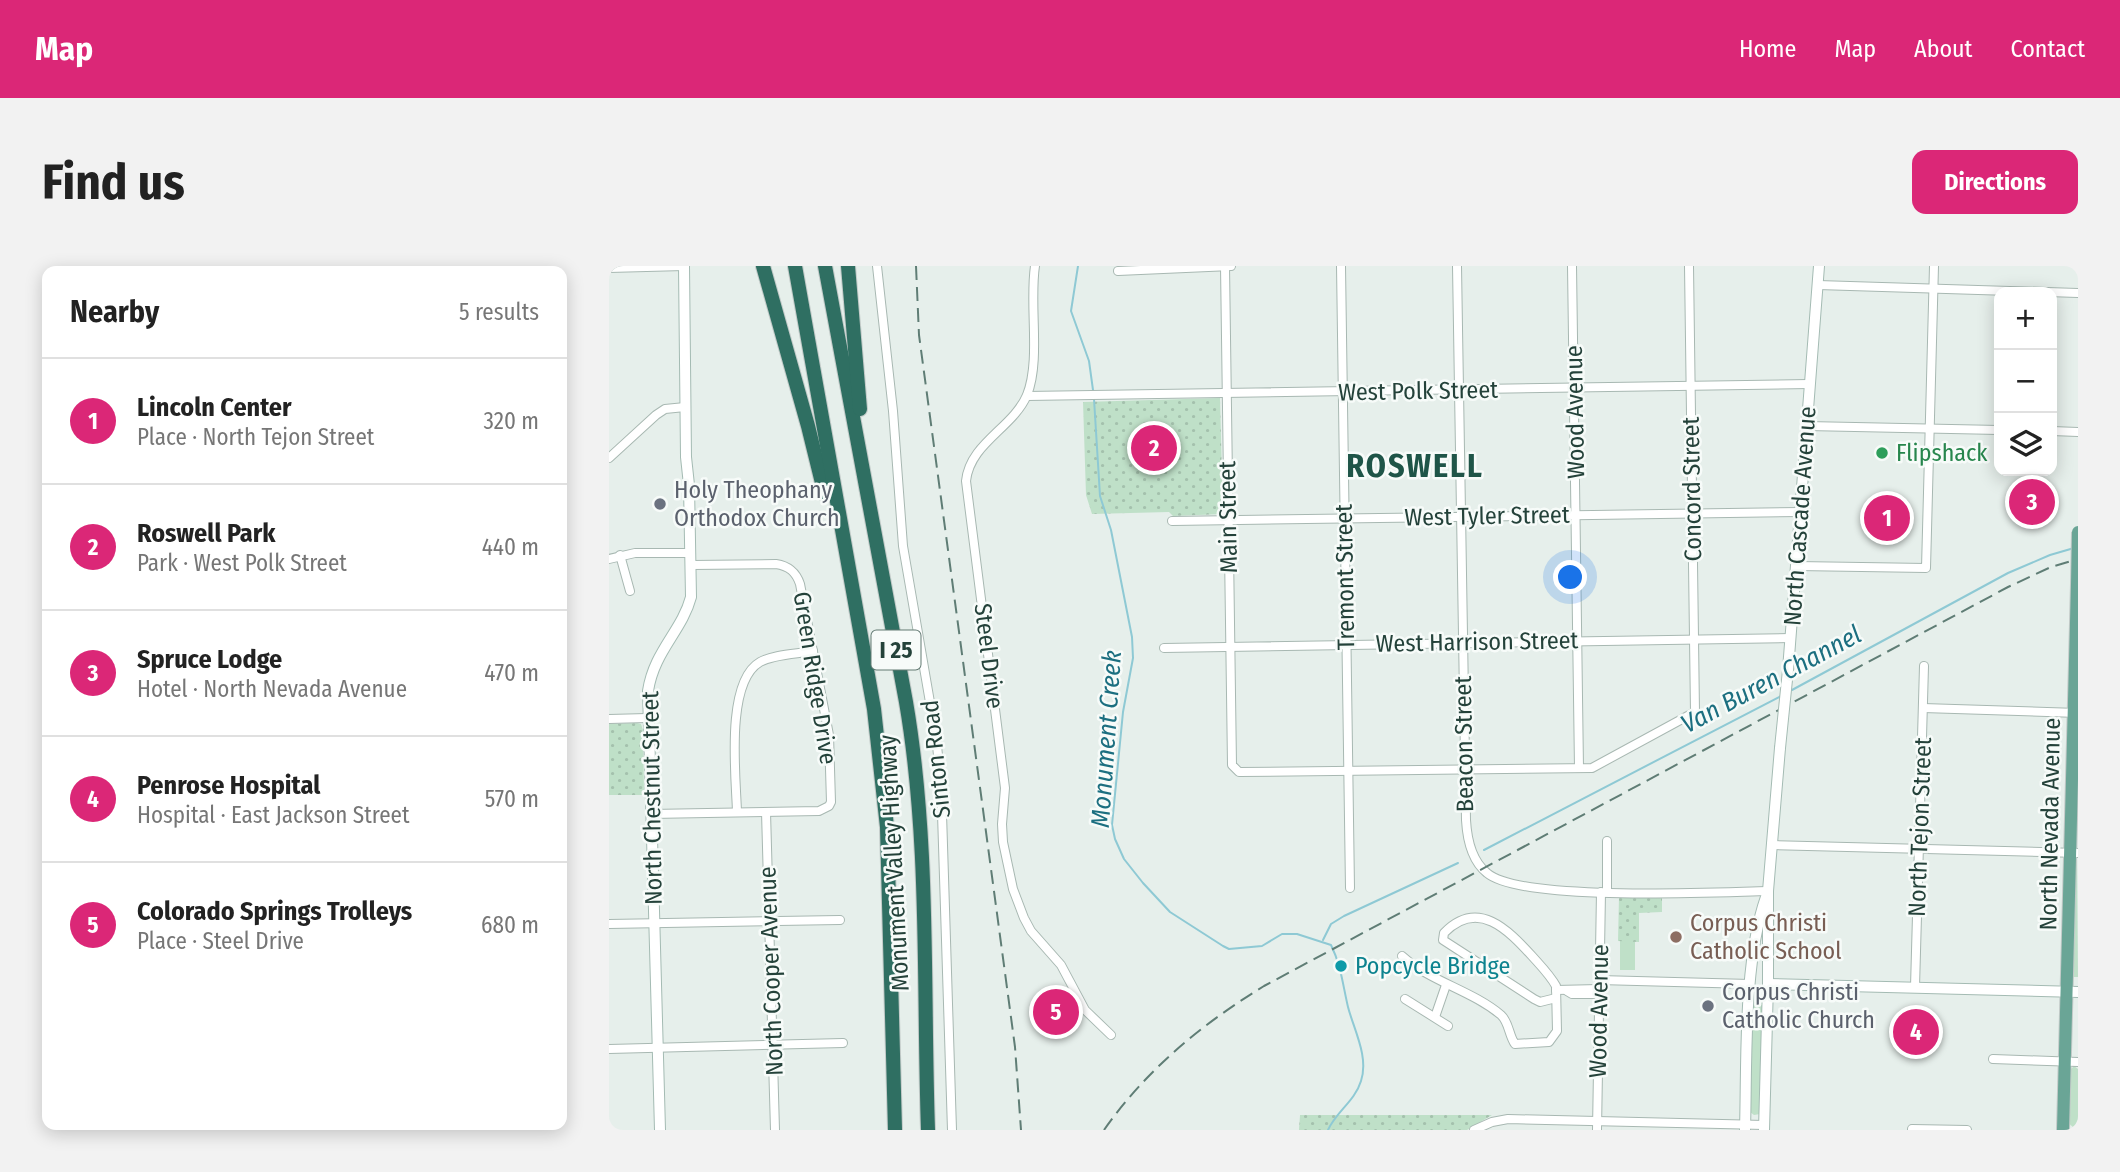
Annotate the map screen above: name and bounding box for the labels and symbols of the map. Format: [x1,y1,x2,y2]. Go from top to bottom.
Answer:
street label: Wood Avenue [1560,345,1590,479]
street label: West Polk Street [1338,376,1498,406]
street label: North Cascade Avenue [1778,405,1822,627]
street label: Concord Street [1677,416,1707,562]
pin: 2 [1131,422,1177,474]
place label: Flipshack [1896,439,1988,467]
marker: Flipshack [1874,445,1890,461]
district label: ROSWELL [1346,447,1484,485]
street label: Main Street [1213,461,1243,573]
place label: Holy Theophany Orthodox Church [674,476,840,532]
pin: 3 [2009,476,2055,528]
pin: 1 [1864,492,1910,544]
marker: Holy Theophany Orthodox Church [652,496,668,512]
street label: West Tyler Street [1404,501,1570,531]
street label: Tremont Street [1330,504,1360,650]
your location [1553,560,1587,594]
street label: Green Ridge Drive [788,590,842,766]
street label: Steel Drive [969,602,1009,710]
water label: Van Buren Channel [1676,619,1867,740]
street label: West Harrison Street [1375,626,1579,658]
road number: I 25 [871,630,921,670]
water label: Monument Creek [1085,649,1128,829]
street label: Beacon Street [1449,675,1479,812]
street label: North Chestnut Street [636,691,668,905]
street label: Sinton Road [916,698,956,820]
street label: North Nevada Avenue [2034,718,2066,930]
street label: Monument Valley Highway [873,734,915,992]
street label: North Tejon Street [1903,737,1937,917]
street label: North Cooper Avenue [753,866,789,1076]
place label: Corpus Christi Catholic School [1690,909,1842,965]
marker: Corpus Christi Catholic School [1668,929,1684,945]
street label: Wood Avenue [1584,944,1614,1078]
place label: Popcycle Bridge [1355,952,1510,980]
marker: Popcycle Bridge [1333,958,1349,974]
place label: Corpus Christi Catholic Church [1722,978,1875,1034]
pin: 5 [1033,986,1079,1038]
marker: Corpus Christi Catholic Church [1700,998,1716,1014]
pin: 4 [1893,1006,1939,1058]

